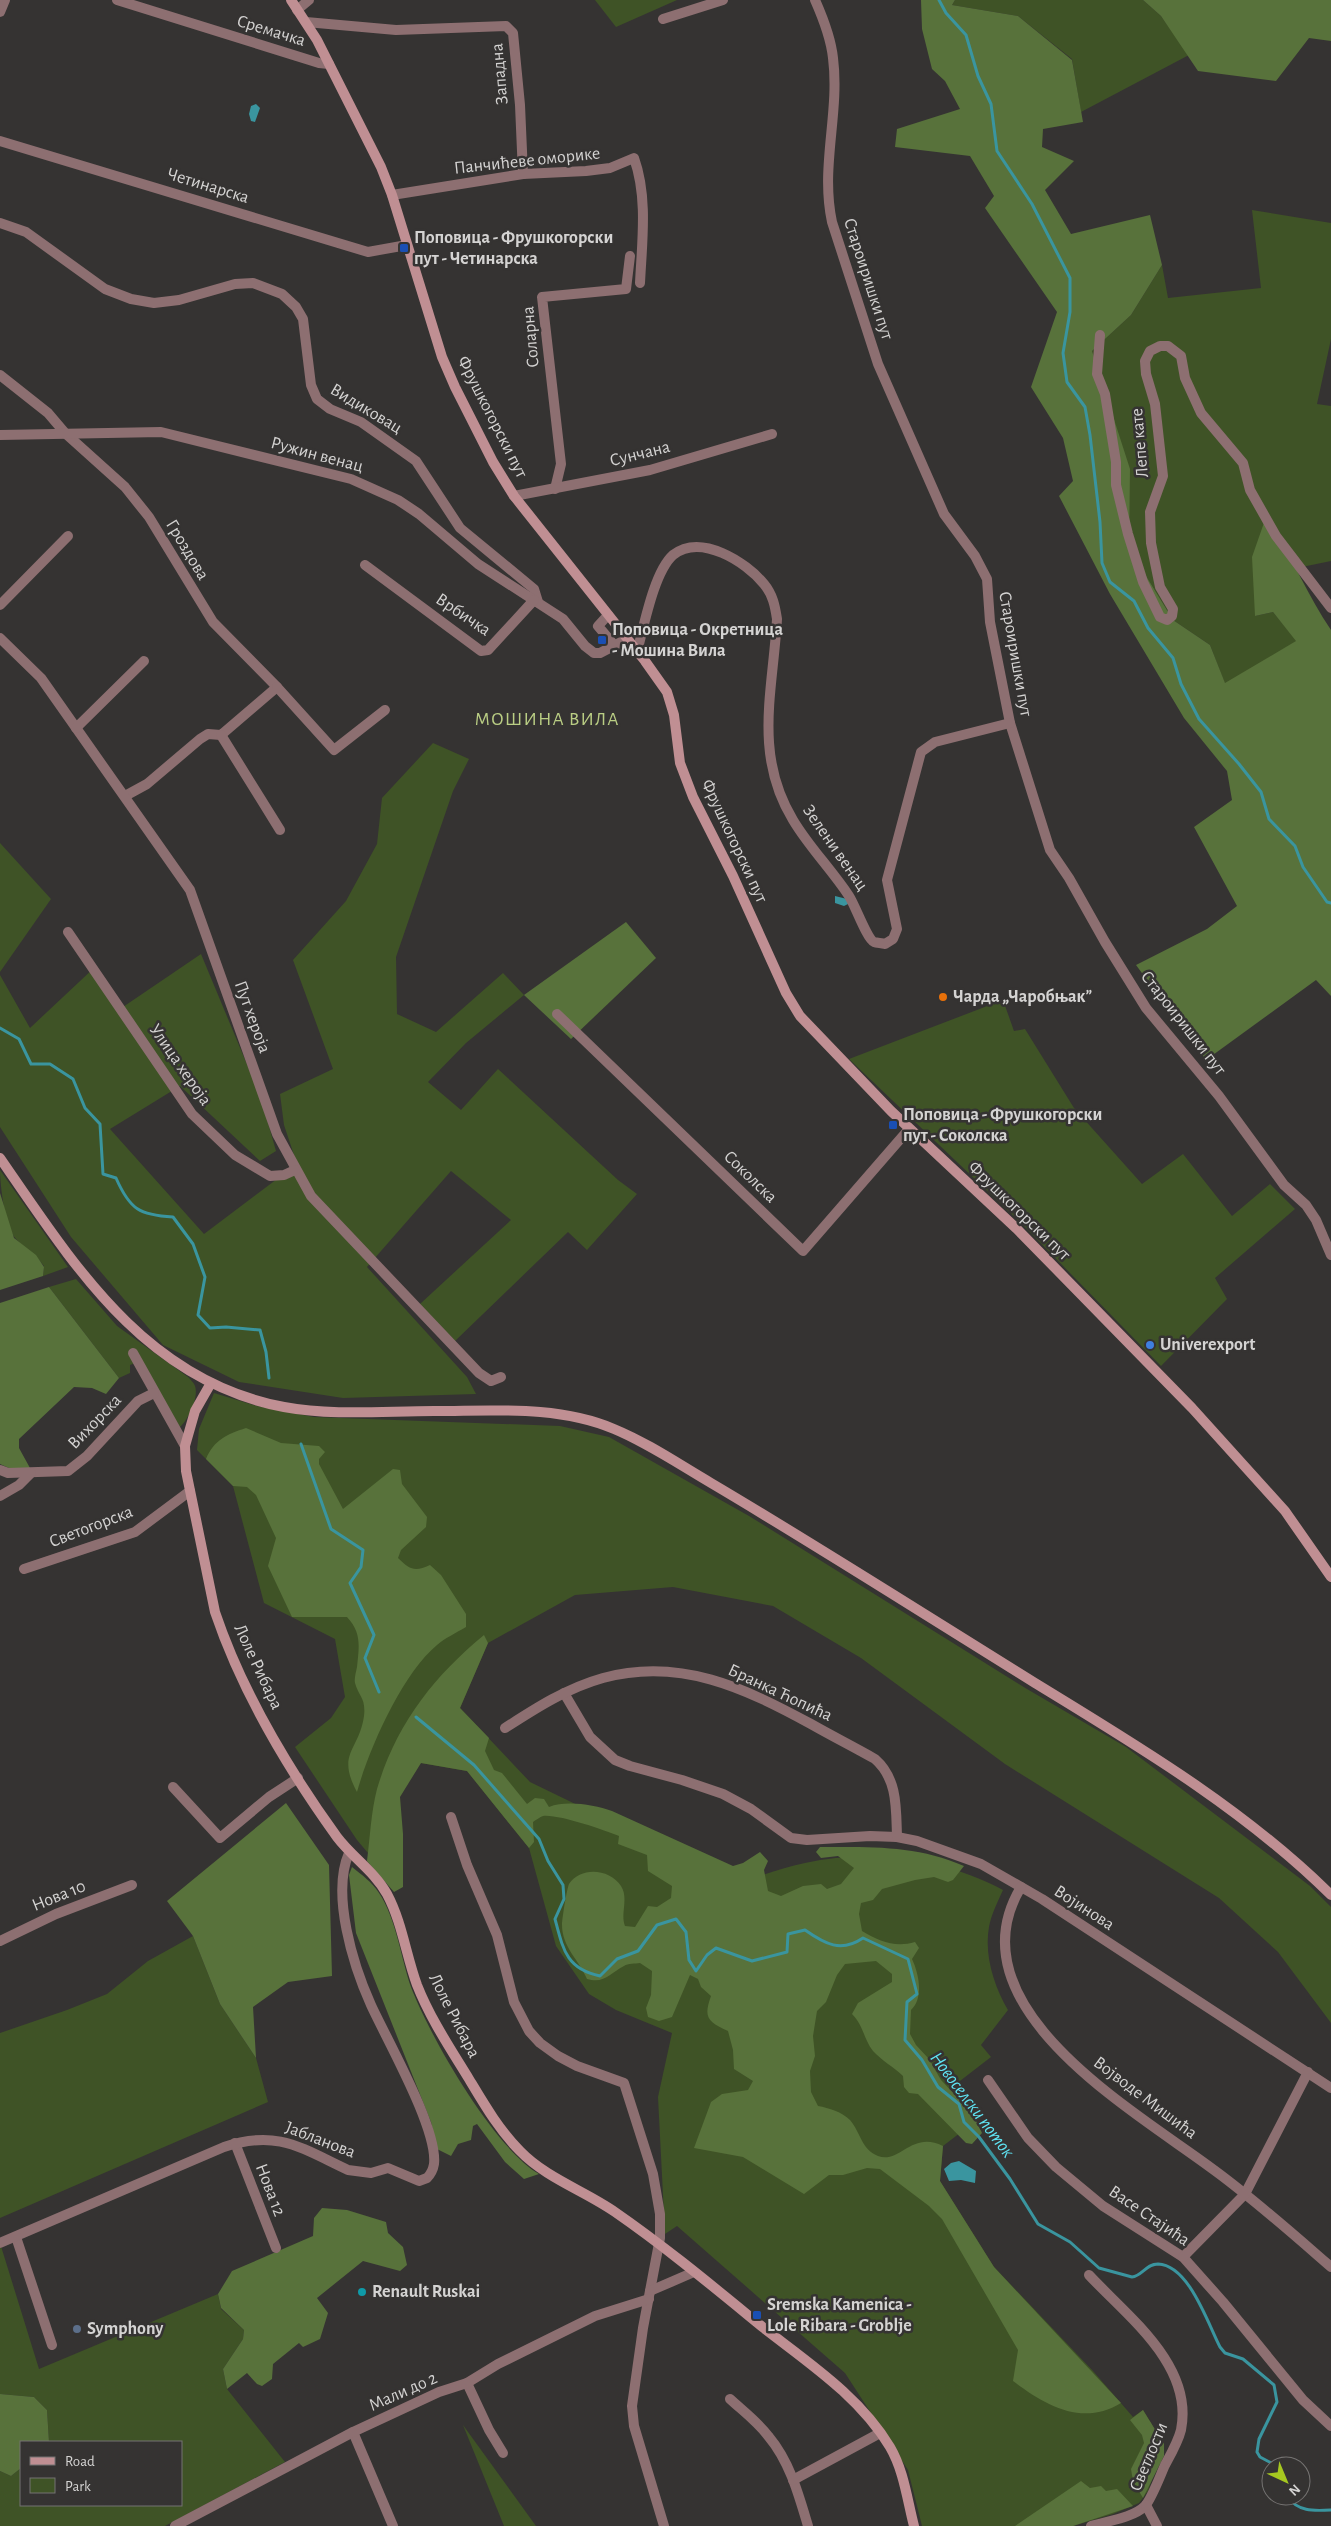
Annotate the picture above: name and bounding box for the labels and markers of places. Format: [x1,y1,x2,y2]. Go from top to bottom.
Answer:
place label: Поповица - Фрушкогорски пут - Четинарска [414,229,613,268]
marker: Поповица - Фрушкогорски пут - Четинарска [398,242,410,254]
place label: Поповица - Окретница - Мошина Вила [612,621,783,660]
marker: Поповица - Окретница - Мошина Вила [596,634,608,646]
place label: Чарда „Чаробњак” [953,988,1092,1006]
marker: Чарда „Чаробњак” [937,991,949,1003]
place label: Поповица - Фрушкогорски пут - Соколска [903,1106,1102,1145]
marker: Поповица - Фрушкогорски пут - Соколска [887,1119,899,1131]
place label: Univerexport [1160,1336,1255,1354]
marker: Univerexport [1144,1339,1156,1351]
place label: Renault Ruskai [372,2283,480,2301]
marker: Renault Ruskai [356,2286,368,2298]
place label: Sremska Kamenica - Lole Ribara - Groblje [767,2296,912,2335]
marker: Sremska Kamenica - Lole Ribara - Groblje [751,2309,763,2321]
place label: Symphony [87,2320,164,2338]
marker: Symphony [71,2323,83,2335]

